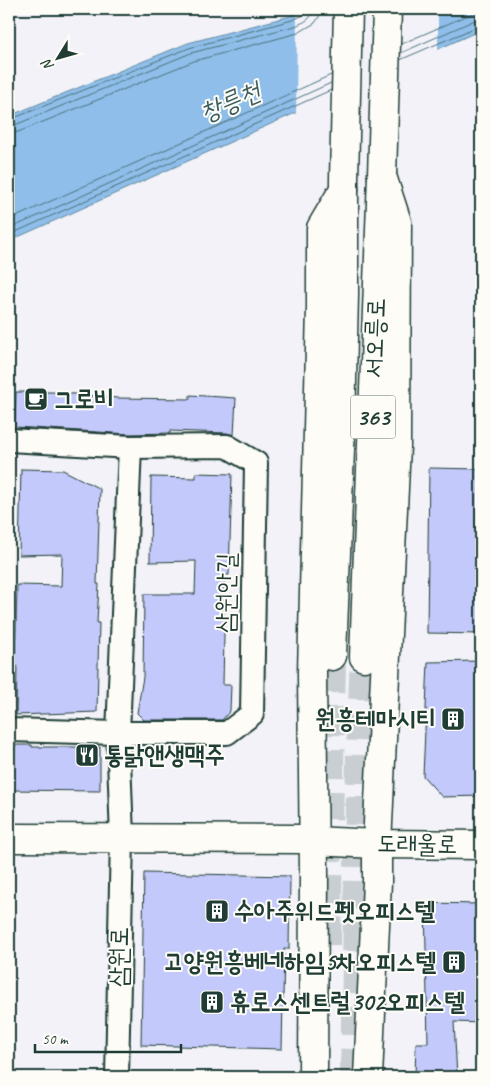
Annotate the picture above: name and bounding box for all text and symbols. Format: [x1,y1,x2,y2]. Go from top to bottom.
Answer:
north arrow [32,32,82,82]
text: N [37,55,57,74]
water label: 창릉천 [195,73,268,129]
street label: 서오릉로 [358,297,392,379]
place label: 그로비 [54,383,114,415]
cafe icon: 그로비 [23,386,49,412]
road number: 363 [350,396,396,438]
street label: 삼원안길 [209,552,243,634]
place label: 원흥테마시티 [315,703,436,735]
building icon: 원흥테마시티 [440,706,466,732]
place label: 통닭앤생맥주 [104,739,225,771]
restaurant icon: 통닭앤생맥주 [74,742,100,768]
street label: 도래울로 [376,827,458,861]
place label: 수아주위드펫오피스텔 [234,895,435,927]
building icon: 수아주위드펫오피스텔 [204,898,230,924]
street label: 삼원로 [102,927,136,987]
place label: 고양원흥베네하임5차오피스텔 [164,946,436,978]
building icon: 고양원흥베네하임5차오피스텔 [441,949,467,975]
place label: 휴로스센트럴302오피스텔 [230,986,465,1018]
building icon: 휴로스센트럴302오피스텔 [199,989,225,1015]
scale bar [35,1021,181,1053]
text: 50 m [42,1030,69,1049]

